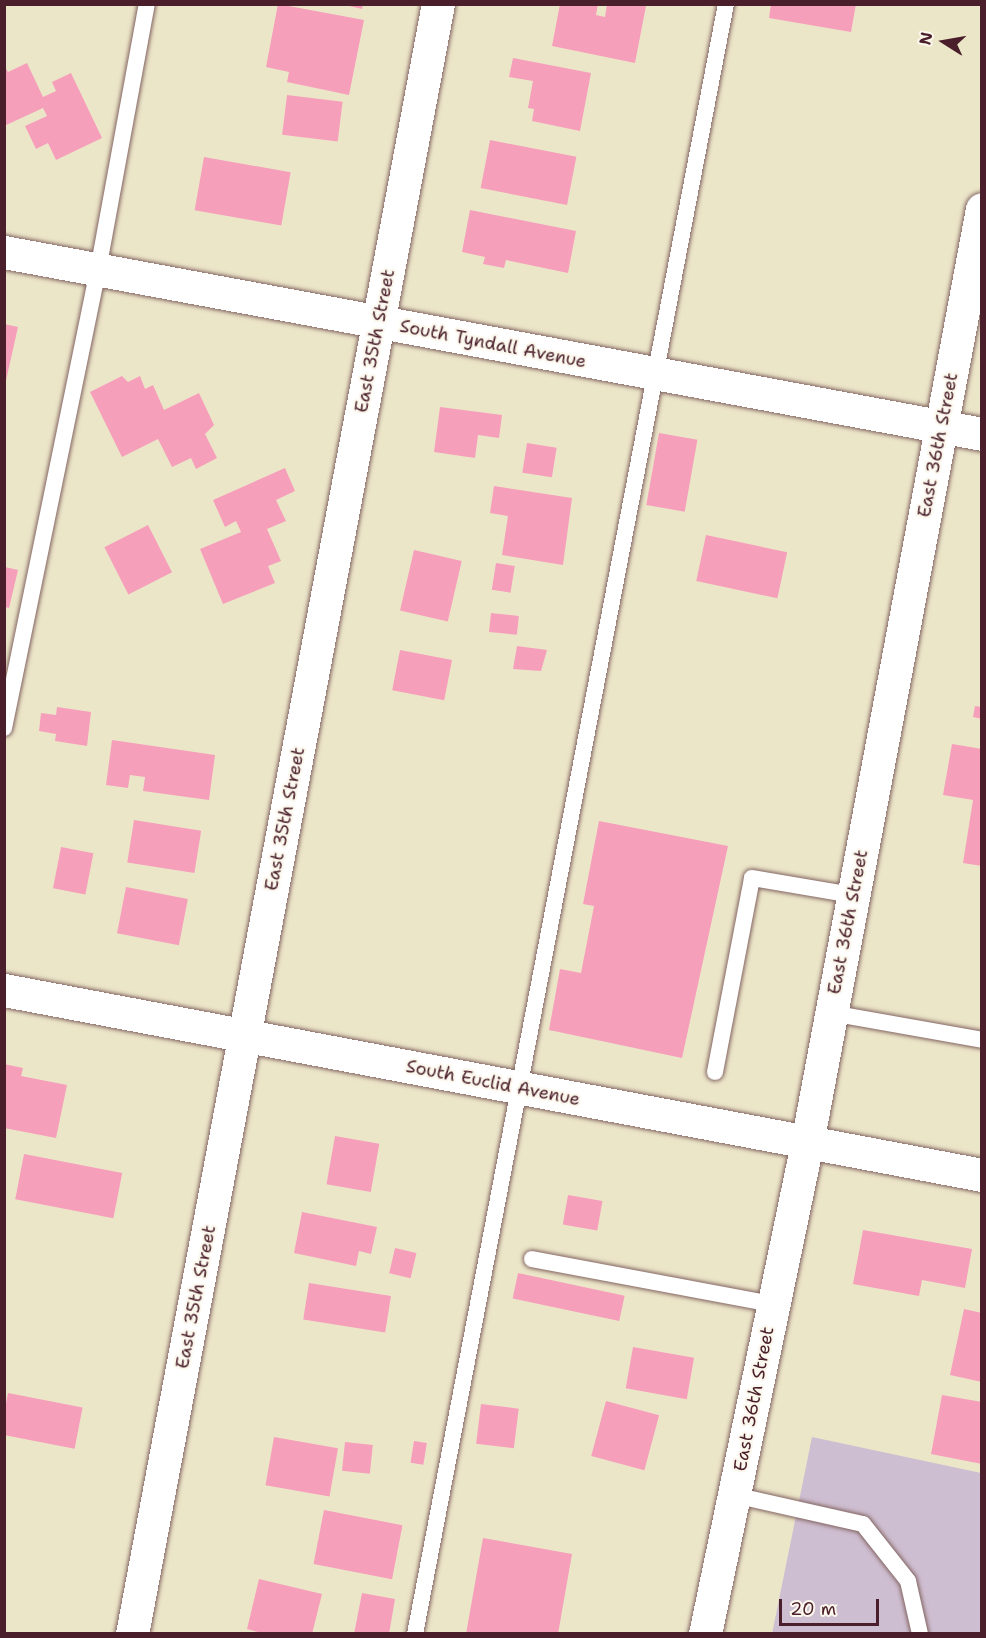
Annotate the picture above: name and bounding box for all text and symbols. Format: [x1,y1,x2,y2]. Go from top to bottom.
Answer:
north arrow [914,12,974,72]
text: N [914,30,937,47]
street label: East 35th Street [351,267,399,415]
street label: South Tyndall Avenue [398,315,588,373]
street label: East 36th Street [913,371,963,519]
street label: East 35th Street [261,745,309,893]
street label: East 36th Street [823,848,873,996]
street label: South Euclid Avenue [404,1056,582,1110]
street label: East 35th Street [172,1223,220,1371]
street label: East 36th Street [729,1325,779,1473]
scale bar [782,1587,882,1625]
text: 20 m [790,1597,836,1621]

